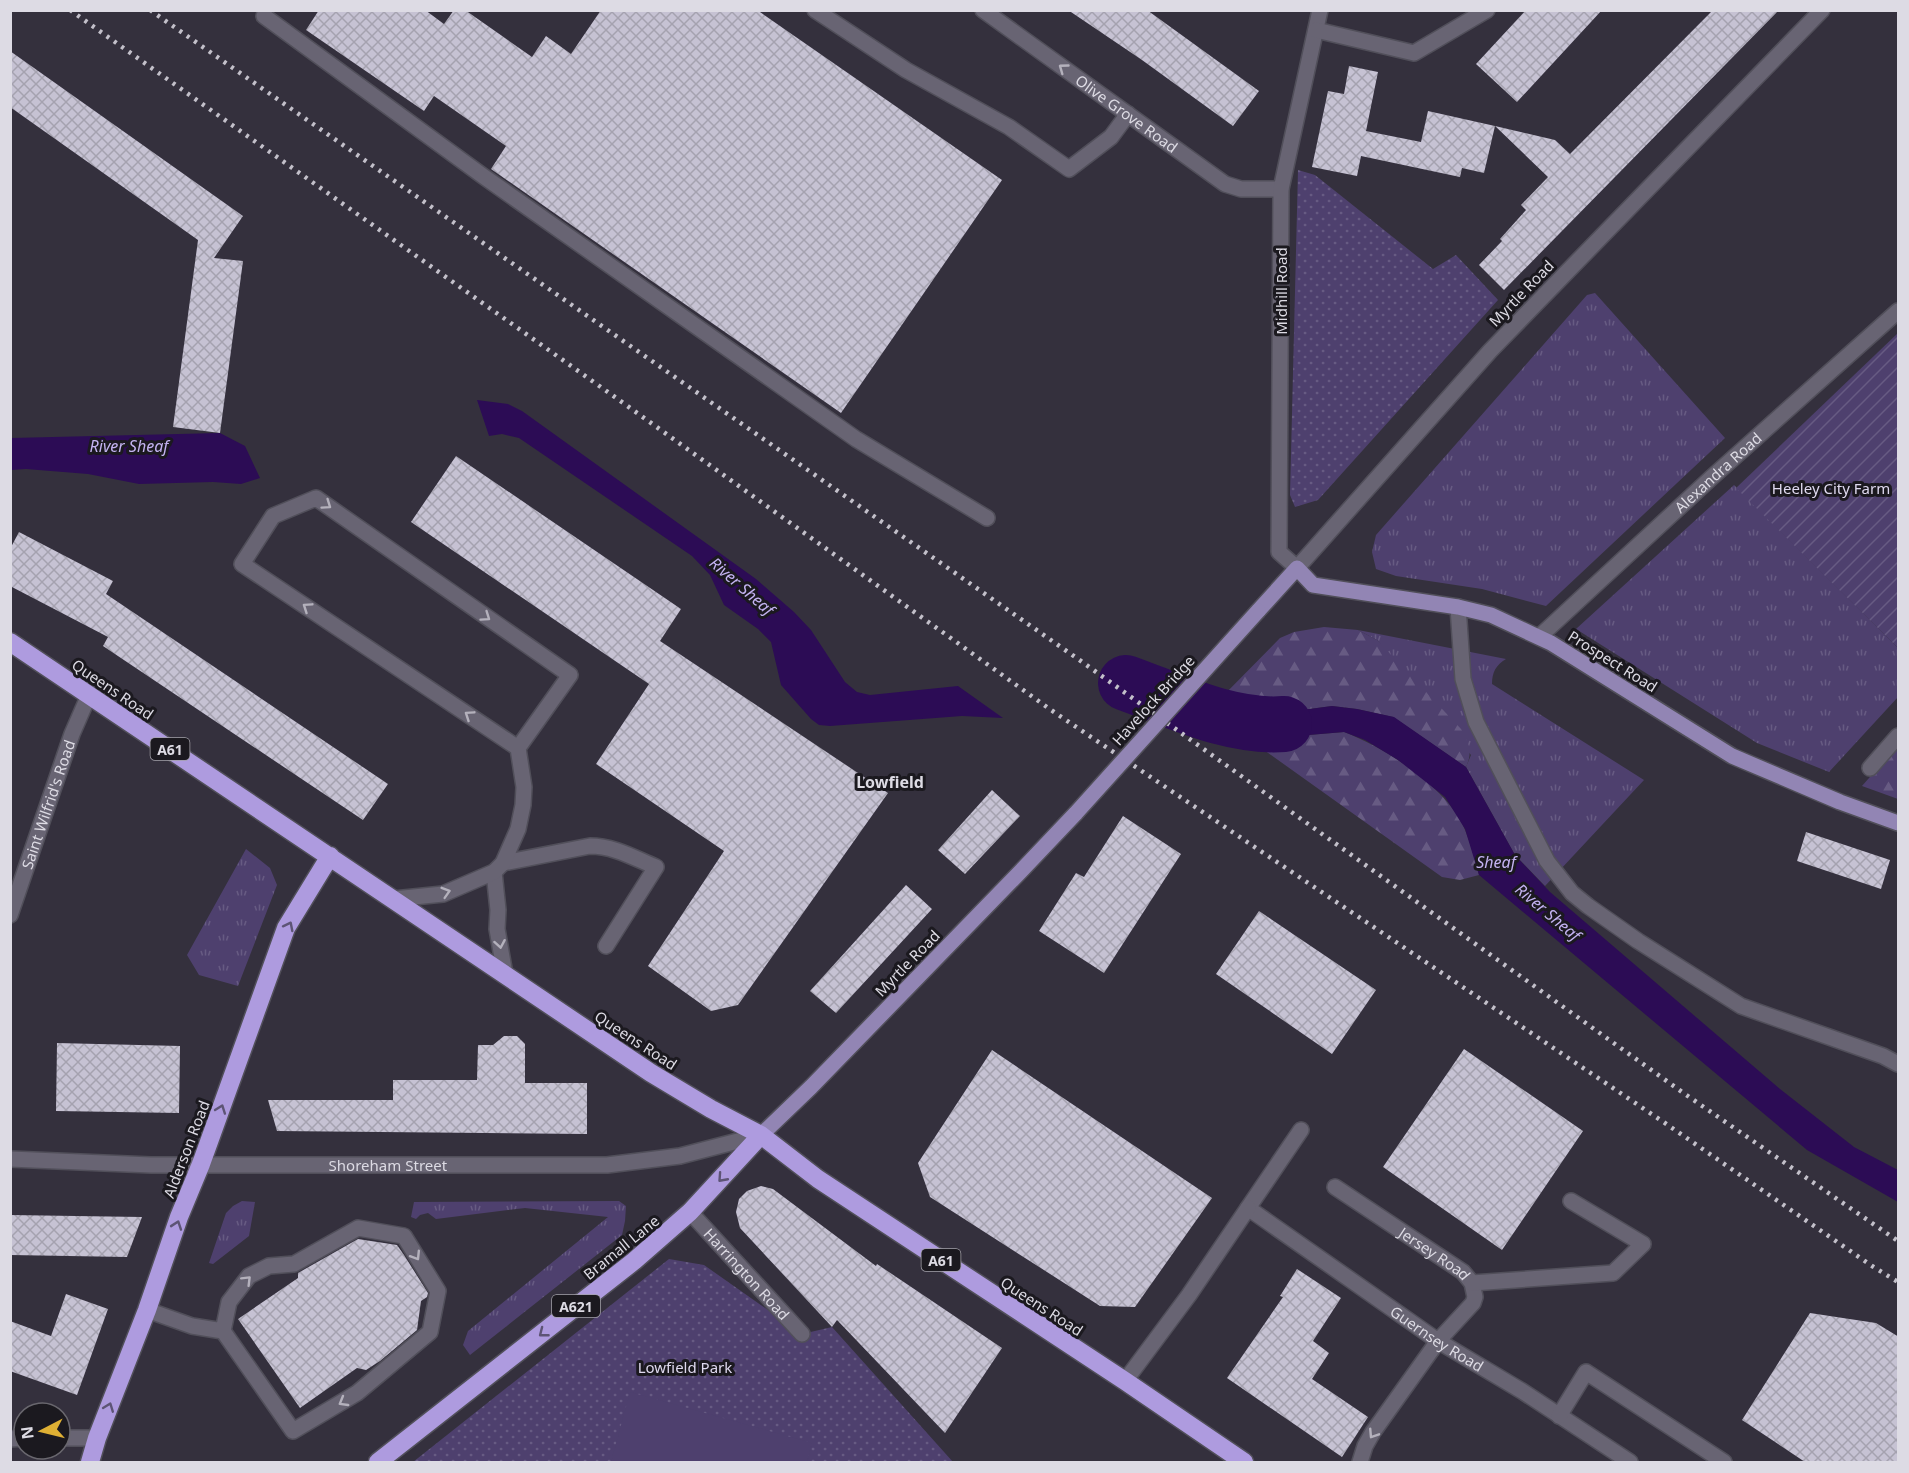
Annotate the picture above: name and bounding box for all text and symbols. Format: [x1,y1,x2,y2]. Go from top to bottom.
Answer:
one-way arrow [1059,64,1070,75]
street label: Olive Grove Road [1072,70,1182,157]
street label: Midhill Road [1271,247,1291,335]
street label: Myrtle Road [1484,255,1558,331]
street label: Alexandra Road [1670,428,1766,517]
water label: River Sheaf [90,435,171,457]
park label: Heeley City Farm [1772,478,1890,498]
one-way arrow [320,498,331,509]
water label: River Sheaf [705,552,781,622]
one-way arrow [303,603,314,614]
one-way arrow [480,610,491,621]
street label: Prospect Road [1565,626,1661,696]
street label: Havelock Bridge [1107,651,1199,749]
street label: Queens Road [68,654,158,724]
one-way arrow [465,711,475,723]
street label: Saint Wilfrid's Road [17,737,79,872]
road number: A61 [150,738,190,760]
district label: Lowfield [856,771,924,793]
water label: Sheaf [1476,851,1519,873]
water label: River Sheaf [1511,878,1587,948]
one-way arrow [440,887,450,899]
one-way arrow [281,921,293,932]
street label: Myrtle Road [870,925,944,1001]
one-way arrow [493,939,505,949]
street label: Queens Road [591,1006,681,1074]
street label: Alderson Road [158,1097,214,1201]
one-way arrow [214,1104,227,1114]
street label: Shoreham Street [329,1155,448,1175]
one-way arrow [718,1171,729,1182]
street label: Bramall Lane [579,1210,663,1284]
one-way arrow [170,1220,182,1230]
street label: Jersey Road [1394,1221,1475,1284]
street label: Harrington Road [700,1224,794,1324]
road number: A61 [922,1249,960,1271]
one-way arrow [409,1250,421,1260]
street label: Queens Road [997,1272,1087,1340]
one-way arrow [240,1277,251,1288]
road number: A621 [552,1295,600,1317]
street label: Guernsey Road [1387,1301,1487,1376]
one-way arrow [538,1325,549,1336]
park label: Lowfield Park [638,1357,732,1377]
one-way arrow [339,1394,349,1406]
north arrow [12,1401,72,1461]
one-way arrow [102,1403,115,1413]
text: N [15,1425,39,1441]
one-way arrow [1368,1428,1380,1438]

